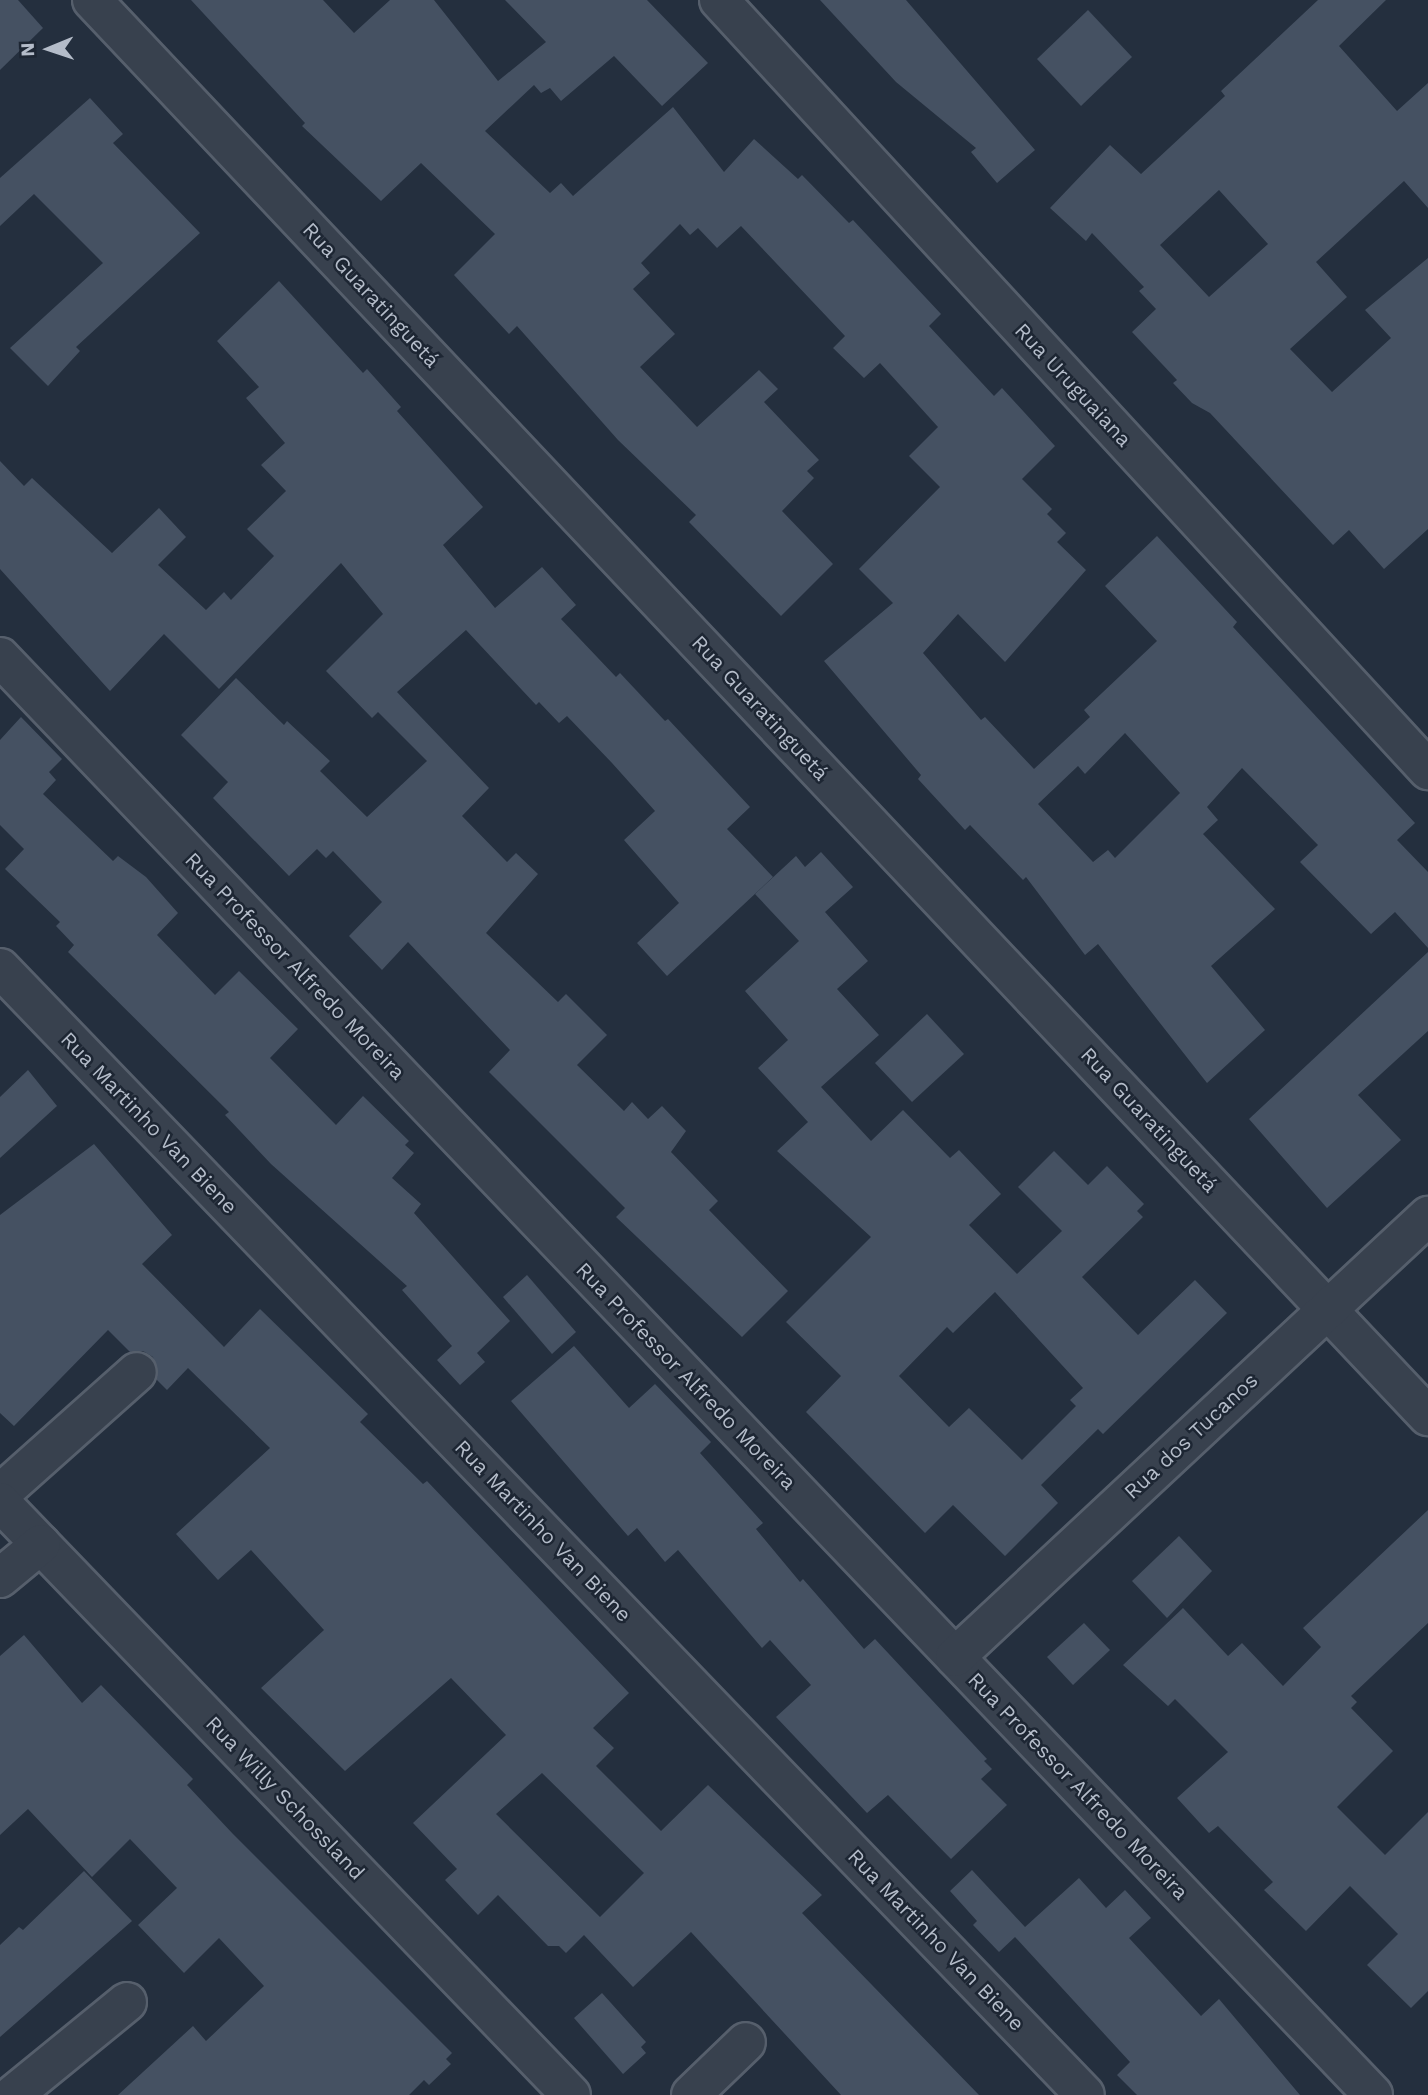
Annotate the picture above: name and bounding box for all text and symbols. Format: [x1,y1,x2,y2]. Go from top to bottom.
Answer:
north arrow [14,14,84,84]
text: N [16,42,39,57]
street label: Rua Guaratinguetá [297,217,445,373]
street label: Rua Uruguaiana [1009,318,1137,452]
street label: Rua Guaratinguetá [686,630,834,786]
street label: Rua Professor Alfredo Moreira [179,846,411,1086]
street label: Rua Martinho Van Biene [55,1026,243,1220]
street label: Rua Guaratinguetá [1075,1042,1223,1198]
street label: Rua Professor Alfredo Moreira [570,1256,802,1496]
street label: Rua dos Tucanos [1119,1367,1263,1505]
street label: Rua Martinho Van Biene [449,1434,637,1628]
street label: Rua Professor Alfredo Moreira [962,1666,1194,1906]
street label: Rua Willy Schossland [200,1710,370,1886]
street label: Rua Martinho Van Biene [842,1843,1030,2037]

